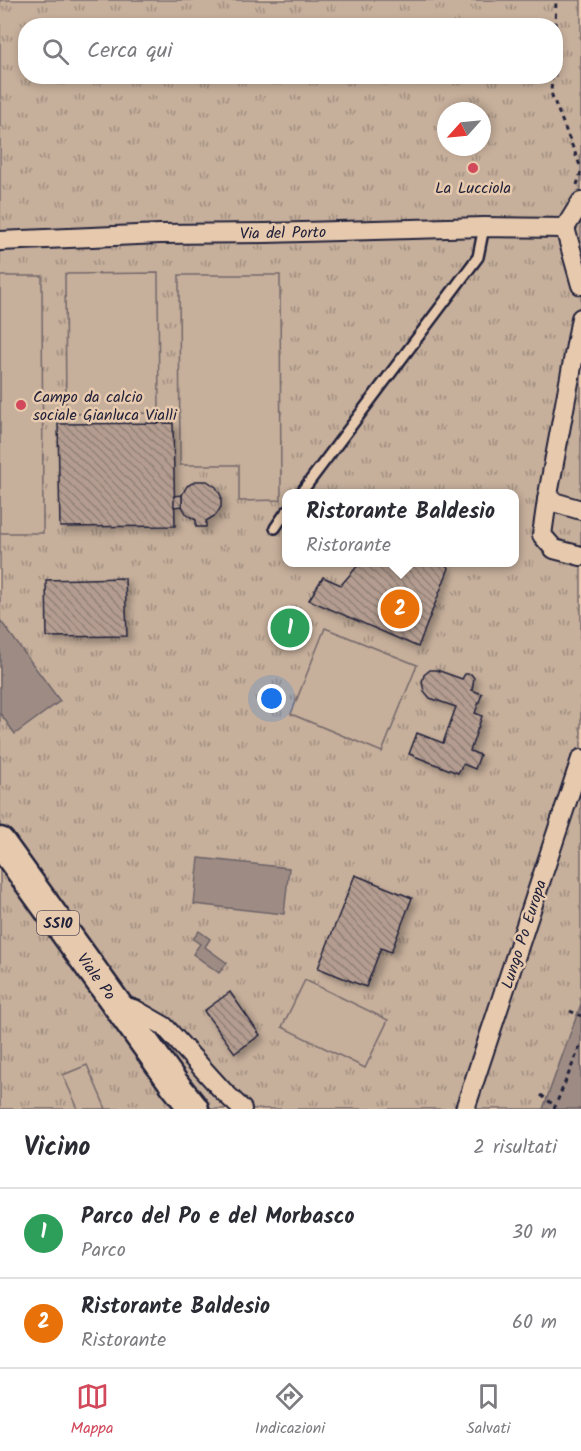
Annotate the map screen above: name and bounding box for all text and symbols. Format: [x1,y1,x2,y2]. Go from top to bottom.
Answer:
search box [18,18,563,84]
text: Cerca qui [87,34,173,69]
icon: search [39,35,72,68]
north arrow [437,102,491,156]
marker: La Lucciola [466,161,480,175]
place label: La Lucciola [435,176,511,201]
street label: Via del Porto [240,220,326,247]
place label: Campo da calcio sociale Gianluca Vialli [33,385,178,428]
marker: Campo da calcio sociale Gianluca Vialli [14,398,28,412]
popup [282,489,519,567]
text: Ristorante Baldesio [306,495,495,530]
text: Ristorante [306,530,391,562]
pin: 2 [380,586,420,632]
pin: 1 [270,606,310,650]
your location [257,684,286,713]
street label: Lungo Po Europa [495,877,554,992]
road number: SS10 [37,911,79,935]
street label: Viale Po [70,948,122,1006]
text: Vicino [24,1127,90,1169]
text: 2 risultati [473,1132,557,1164]
text: Parco del Po e del Morbasco [81,1200,355,1235]
text: 1 [40,1217,47,1249]
text: 30 m [512,1217,557,1249]
text: Parco [81,1235,126,1267]
text: Ristorante Baldesio [81,1290,270,1325]
text: 2 [38,1307,49,1339]
text: 60 m [512,1307,557,1339]
text: Ristorante [81,1325,166,1357]
tab: Mappa [71,1380,114,1441]
tab: Indicazioni [255,1380,325,1441]
tab: Salvati [466,1380,510,1441]

